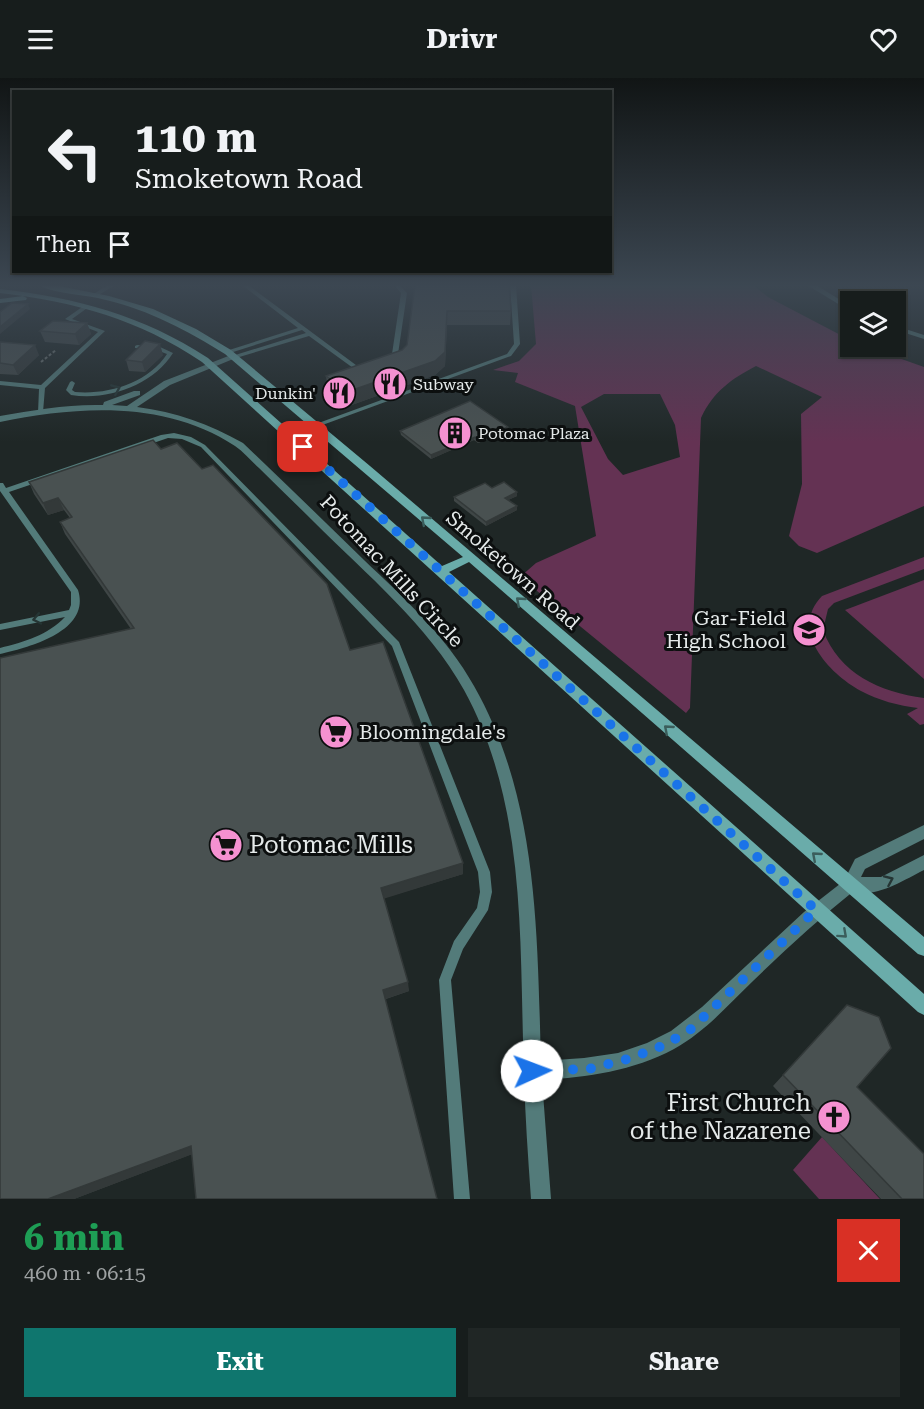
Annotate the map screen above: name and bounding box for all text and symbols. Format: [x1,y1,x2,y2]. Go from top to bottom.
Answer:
icon: menu [24,23,57,56]
text: Drivr [426,23,498,55]
icon: heart [867,23,900,56]
text: 110 m [135,113,257,162]
icon: left [36,114,114,192]
text: Smoketown Road [135,163,363,195]
icon: arrive [103,228,136,261]
text: Then [36,232,91,257]
map controls [840,291,906,357]
button: layers [840,291,906,357]
restaurant icon: Subway [372,366,408,402]
restaurant icon: Dunkin' [321,375,357,411]
place label: Subway [413,375,474,394]
one-way arrow [110,384,121,396]
place label: Dunkin' [255,384,316,403]
building icon: Potomac Plaza [437,415,473,451]
pin [277,421,328,472]
place label: Potomac Plaza [478,424,590,443]
icon: arrive [286,430,319,463]
street label: Potomac Mills Circle [315,490,469,652]
street label: Smoketown Road [441,506,585,635]
one-way arrow [421,516,432,527]
one-way arrow [516,598,527,609]
place label: Gar-Field High School [666,606,786,653]
one-way arrow [32,612,42,625]
school or university icon: Gar-Field High School [791,612,827,648]
supermarket icon: Bloomingdale's [318,714,354,750]
place label: Bloomingdale's [359,720,505,744]
one-way arrow [664,725,675,736]
supermarket icon: Potomac Mills [208,827,244,863]
place label: Potomac Mills [249,831,413,859]
one-way arrow [812,852,823,863]
one-way arrow [882,875,893,887]
one-way arrow [837,927,847,938]
position arrow [500,1039,564,1103]
place label: First Church of the Nazarene [630,1089,811,1145]
church icon: First Church of the Nazarene [816,1099,852,1135]
text: 6 min [24,1217,124,1259]
button: close [837,1219,900,1282]
text: 460 m · 06:15 [24,1261,146,1285]
button: Exit [24,1328,456,1397]
button: Share [468,1328,900,1397]

